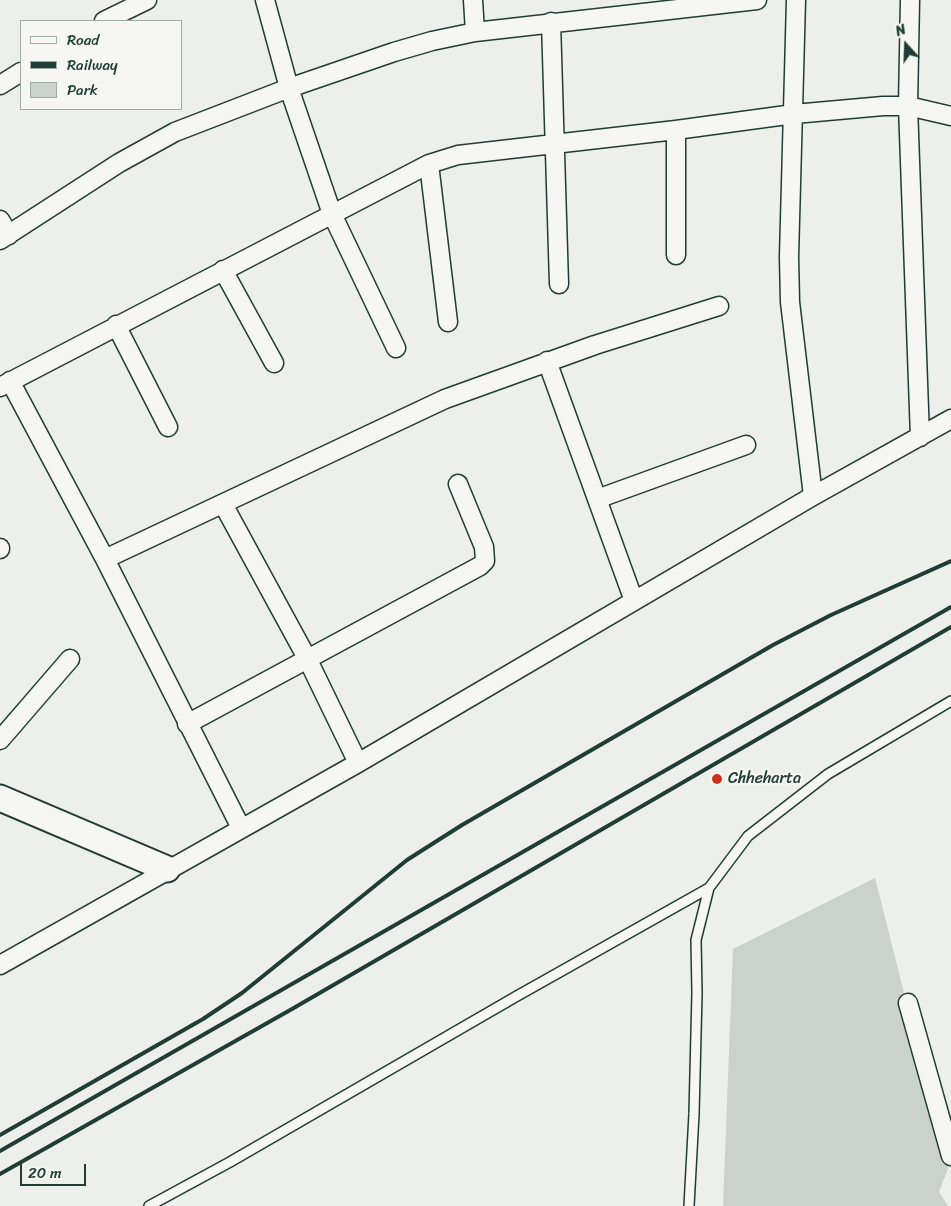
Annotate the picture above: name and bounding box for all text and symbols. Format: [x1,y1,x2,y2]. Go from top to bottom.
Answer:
text: N [892,17,910,44]
legend [20,20,182,110]
north arrow [881,20,931,70]
text: Road [67,27,99,53]
text: Railway [67,52,118,78]
text: Park [67,77,98,103]
place label: Chheharta [728,769,801,789]
marker: Chheharta [710,772,724,786]
scale bar [22,1154,89,1186]
text: 20 m [28,1160,62,1186]

